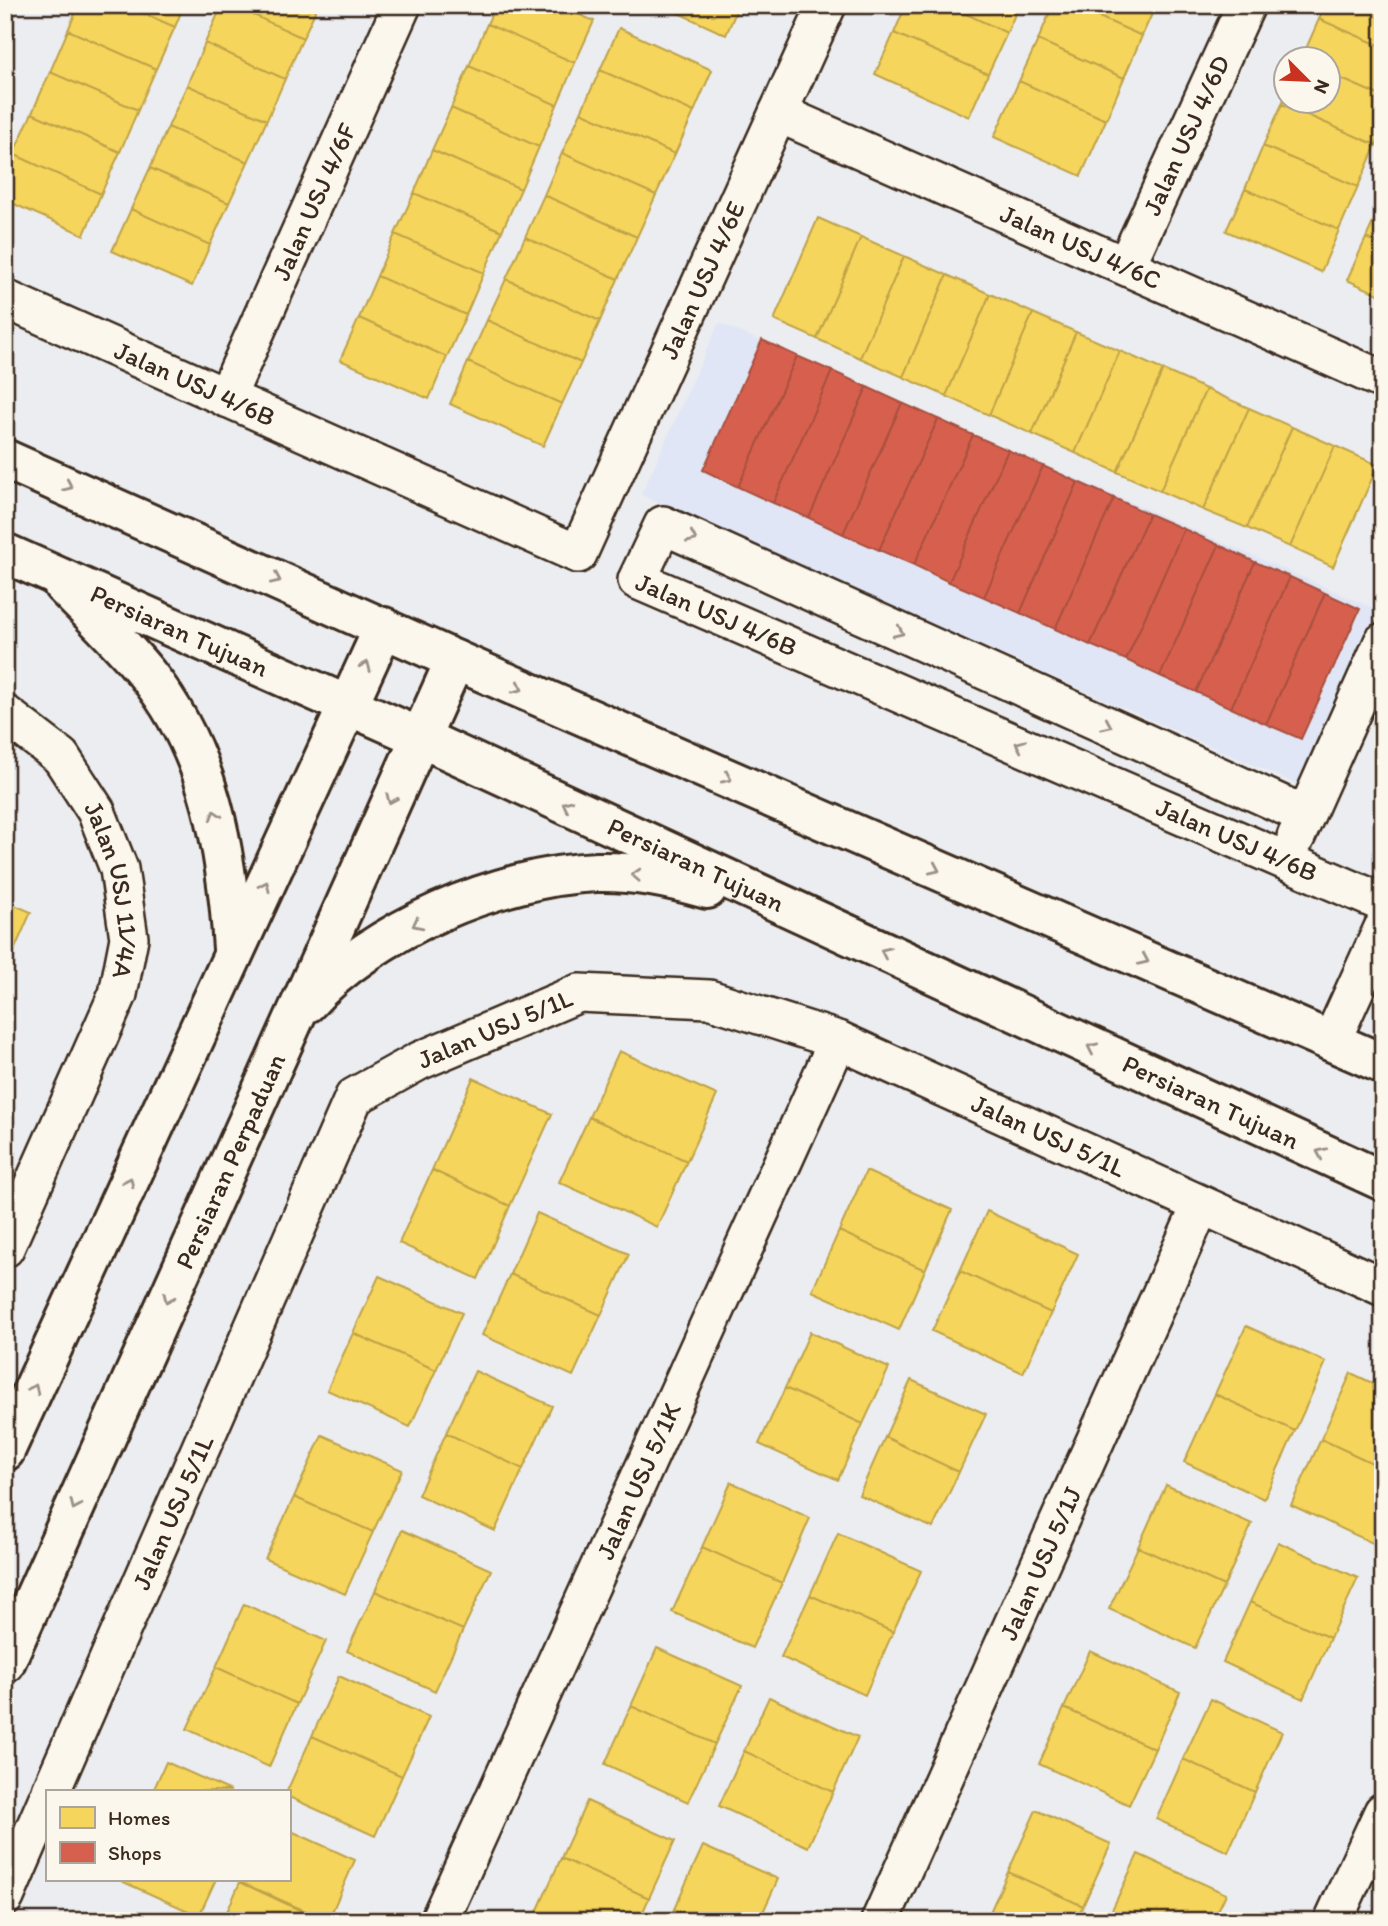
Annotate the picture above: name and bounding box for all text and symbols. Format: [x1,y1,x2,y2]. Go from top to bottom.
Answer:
north arrow [1272,46,1342,116]
street label: Jalan USJ 4/6D [1136,50,1237,220]
text: N [1309,76,1335,97]
street label: Jalan USJ 4/6F [265,118,363,285]
street label: Jalan USJ 4/6E [653,196,752,364]
street label: Jalan USJ 4/6C [996,197,1166,296]
street label: Jalan USJ 4/6B [110,334,280,433]
one-way arrow [60,478,73,492]
one-way arrow [685,530,697,544]
street label: Jalan USJ 4/6B [631,566,802,663]
one-way arrow [268,571,281,585]
street label: Persiaran Tujuan [86,577,274,684]
one-way arrow [892,624,905,638]
one-way arrow [358,661,372,673]
one-way arrow [511,679,523,693]
one-way arrow [1100,717,1112,731]
one-way arrow [1015,740,1027,754]
one-way arrow [720,770,732,784]
street label: Jalan USJ 4/6B [1151,791,1322,889]
one-way arrow [385,792,399,804]
street label: Jalan USJ 11/4A [78,794,145,982]
one-way arrow [562,800,575,814]
one-way arrow [209,809,224,821]
street label: Persiaran Tujuan [603,810,790,919]
one-way arrow [928,861,940,875]
one-way arrow [630,867,641,882]
one-way arrow [257,881,271,894]
one-way arrow [412,916,424,930]
one-way arrow [880,946,892,960]
one-way arrow [1137,952,1149,966]
street label: Jalan USJ 5/1L [413,982,577,1076]
one-way arrow [1087,1042,1099,1056]
street label: Persiaran Tujuan [1118,1047,1305,1156]
street label: Persiaran Perpaduan [168,1048,292,1274]
street label: Jalan USJ 5/1L [967,1087,1130,1184]
one-way arrow [1315,1147,1328,1161]
one-way arrow [121,1177,135,1189]
one-way arrow [162,1291,176,1303]
one-way arrow [26,1384,40,1396]
street label: Jalan USJ 5/1K [589,1397,688,1564]
street label: Jalan USJ 5/1L [125,1430,220,1594]
street label: Jalan USJ 5/1J [992,1481,1089,1645]
one-way arrow [69,1498,83,1511]
legend [46,1790,290,1881]
text: Homes [108,1805,170,1830]
text: Shops [108,1840,162,1865]

